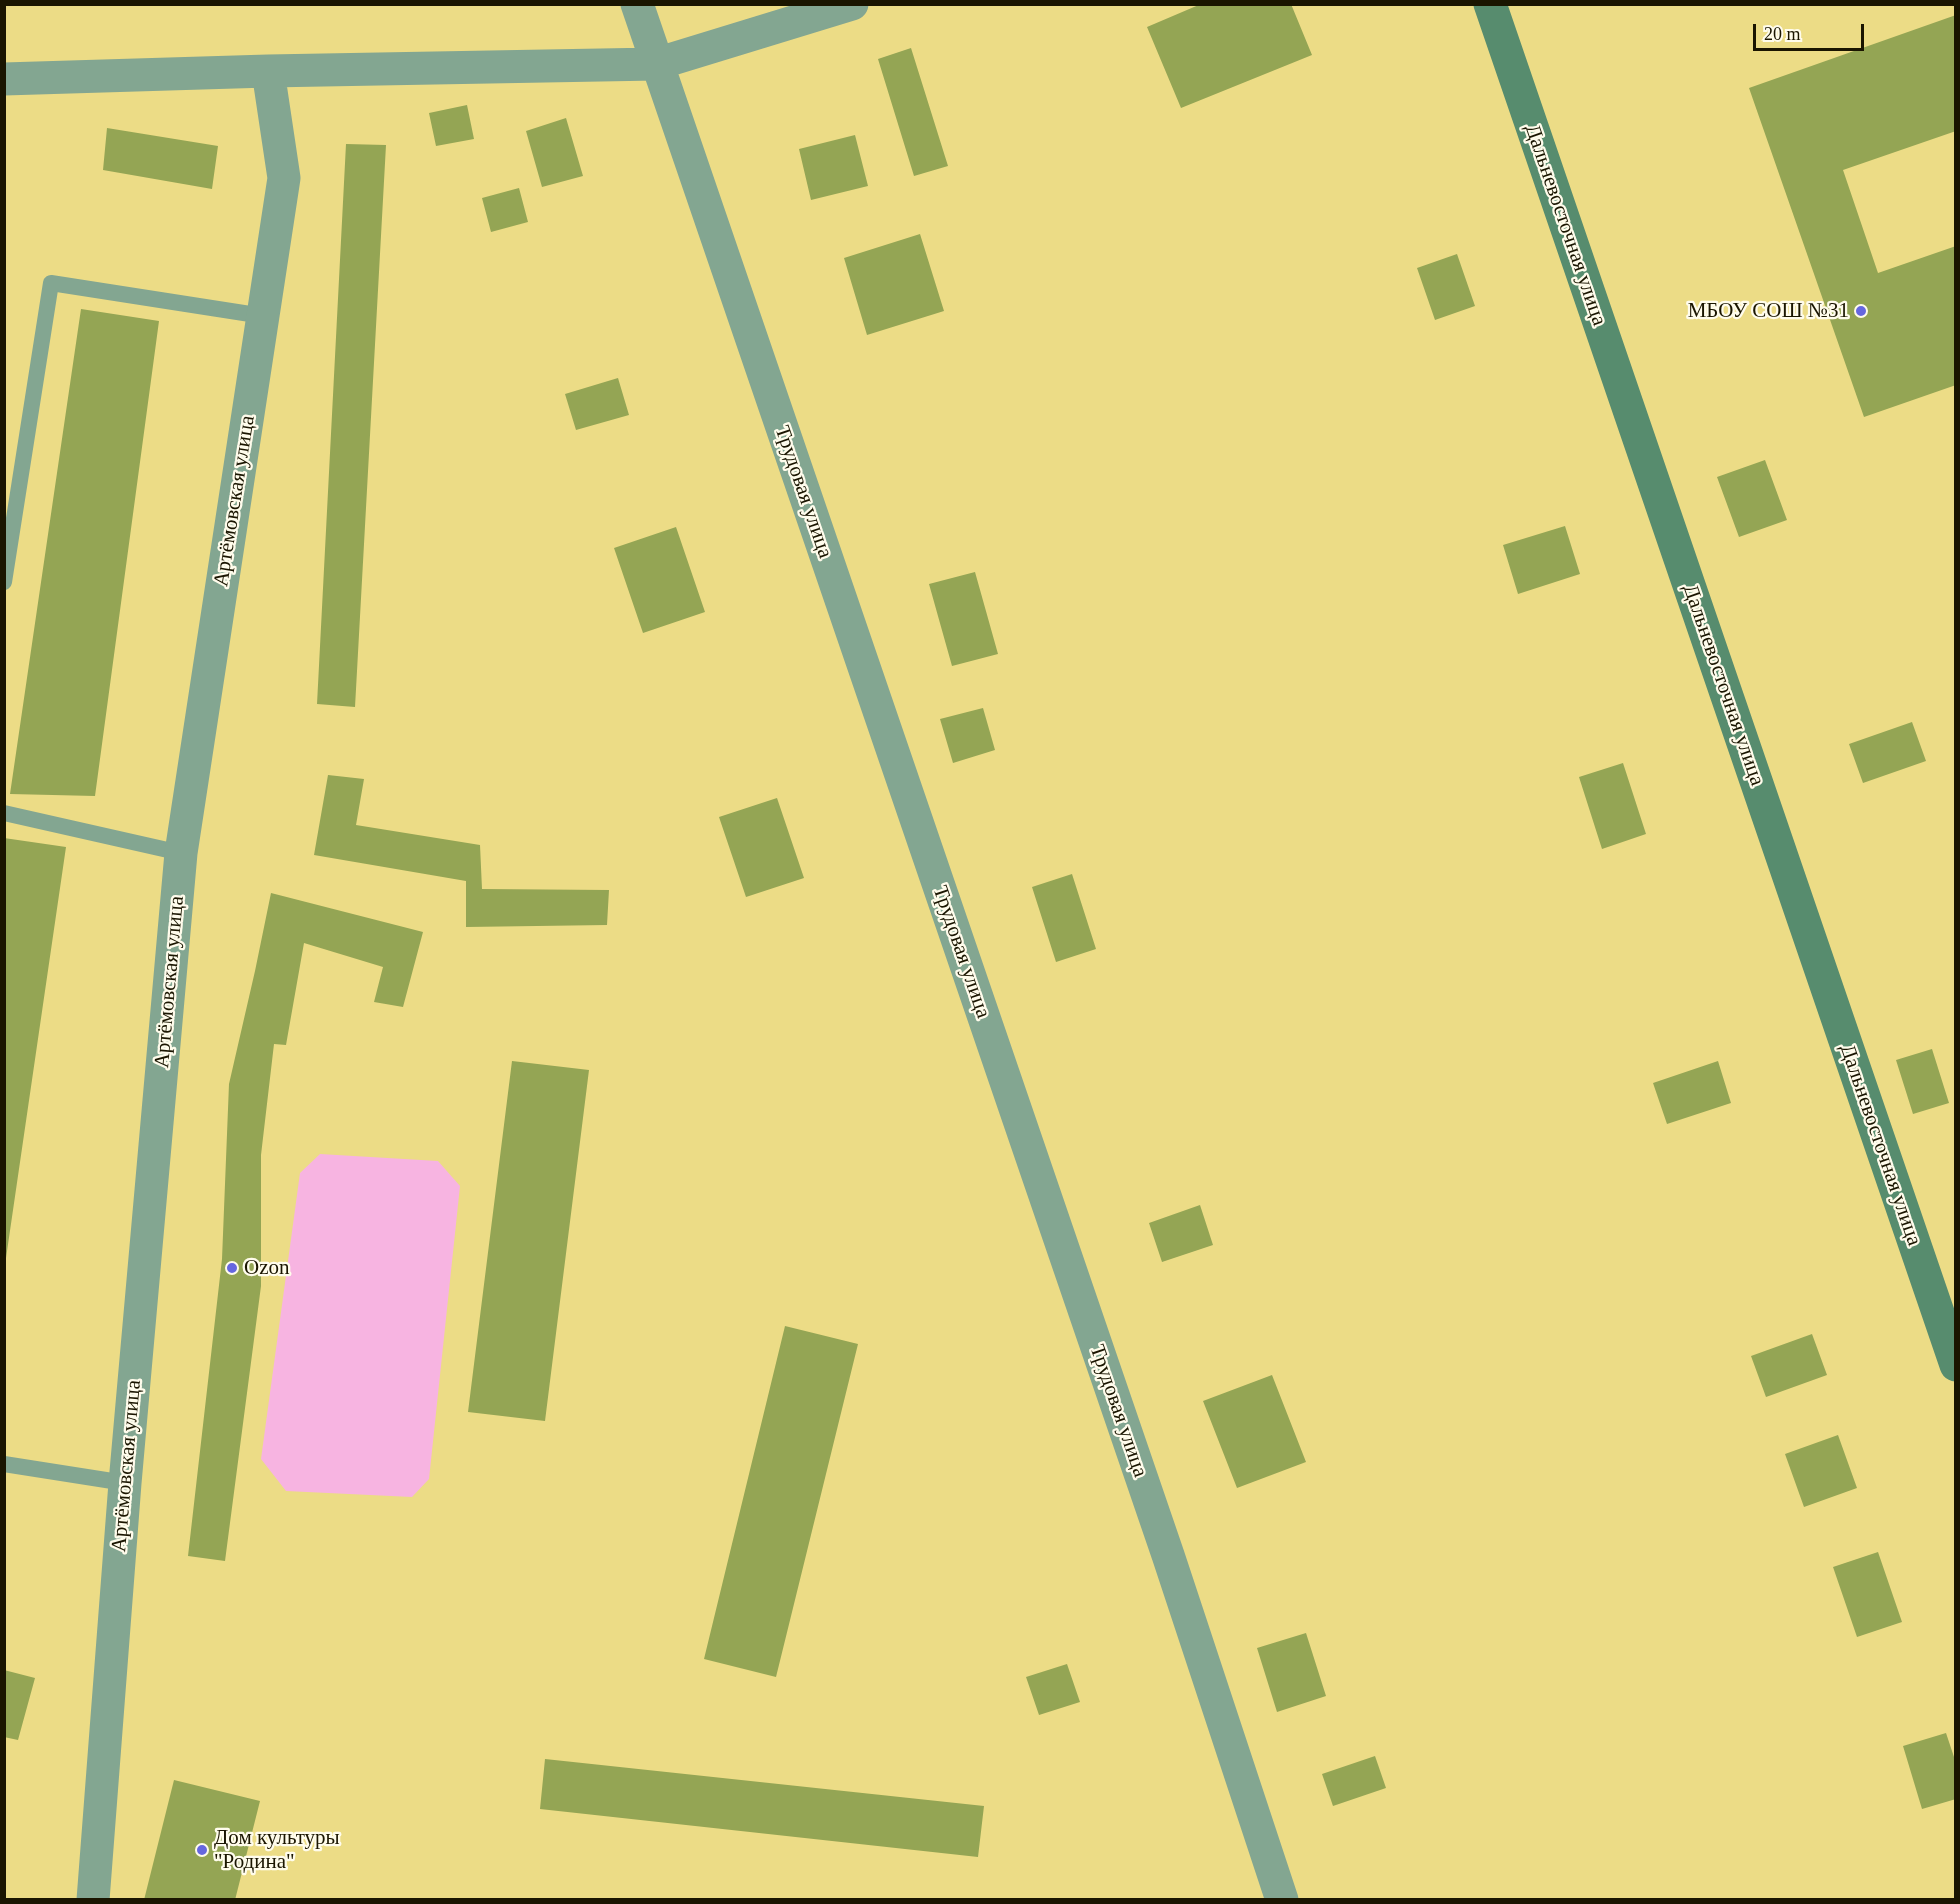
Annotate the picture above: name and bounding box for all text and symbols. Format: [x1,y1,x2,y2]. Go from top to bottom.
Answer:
scale bar [1756,12,1867,50]
text: 20 m [1764,24,1801,44]
street label: Дальневосточная улица [1519,121,1611,329]
place label: МБОУ СОШ №31 [1688,298,1849,324]
marker: МБОУ СОШ №31 [1854,304,1868,318]
street label: Артёмовская улица [209,414,261,588]
street label: Трудовая улица [769,422,837,562]
street label: Дальневосточная улица [1677,581,1769,789]
street label: Трудовая улица [927,882,995,1022]
street label: Артёмовская улица [150,895,190,1069]
street label: Дальневосточная улица [1834,1041,1926,1249]
place label: Ozon [244,1255,289,1281]
marker: Ozon [225,1261,239,1275]
street label: Трудовая улица [1084,1341,1152,1481]
street label: Артёмовская улица [107,1379,147,1553]
place label: Дом культуры "Родина" [214,1825,340,1875]
marker: Дом культуры "Родина" [195,1843,209,1857]

